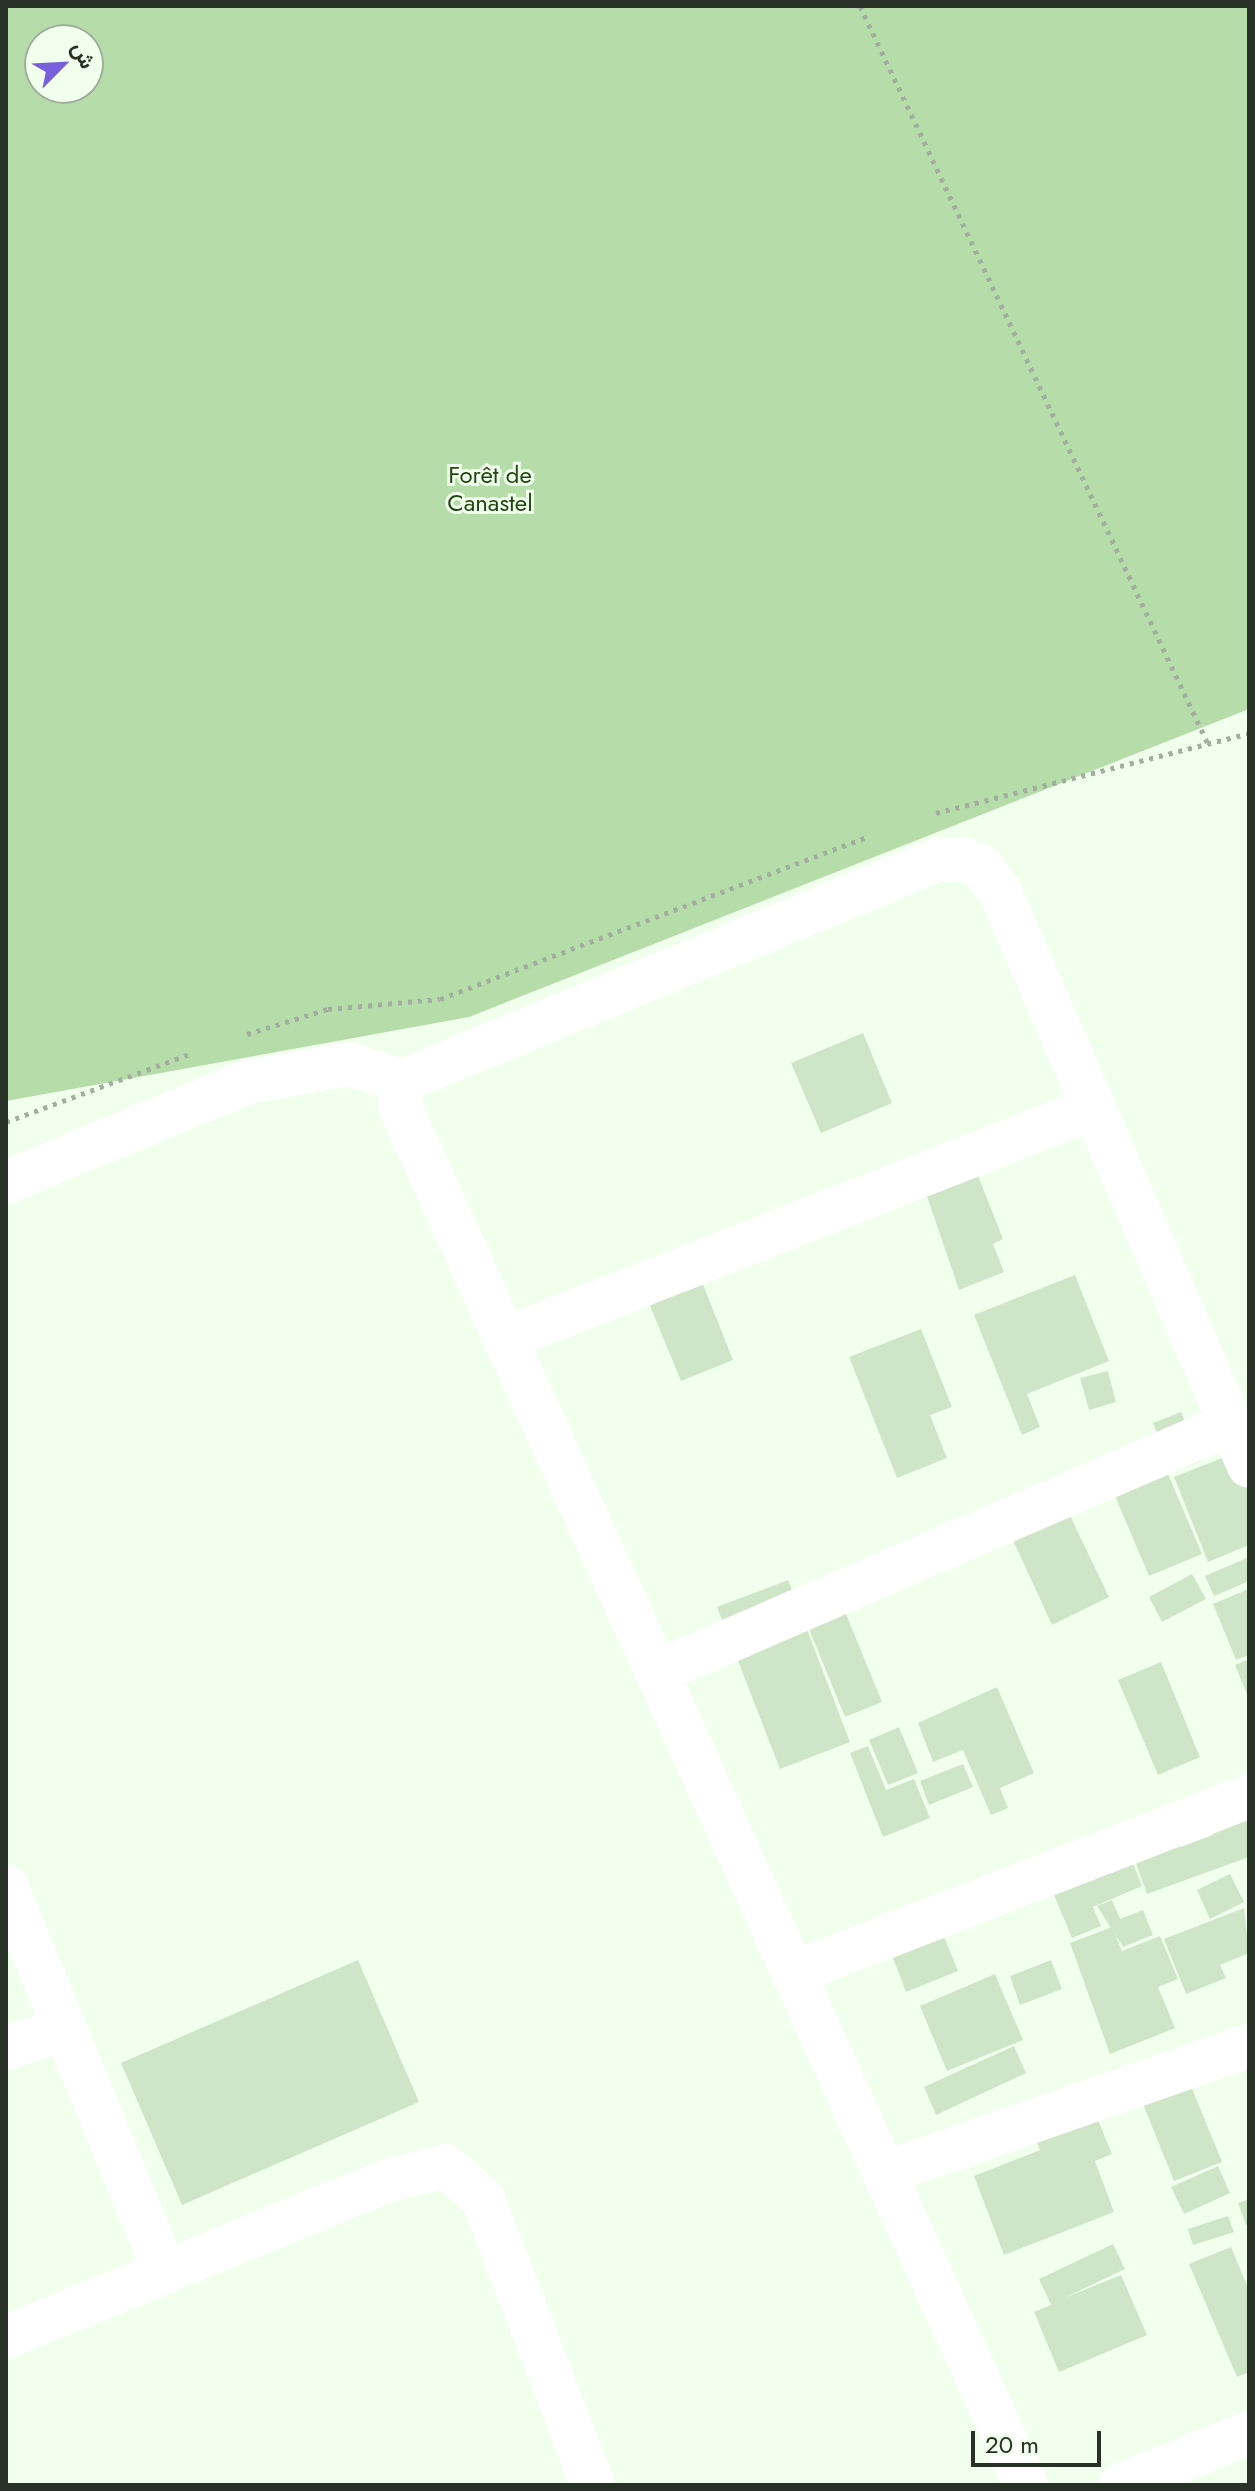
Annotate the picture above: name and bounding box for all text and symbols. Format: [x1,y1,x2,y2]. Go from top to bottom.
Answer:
north arrow [24,24,104,104]
text: ش [64,36,104,74]
park label: Forêt de Canastel [447,461,533,517]
scale bar [975,2415,1105,2465]
text: 20 m [985,2427,1039,2462]

